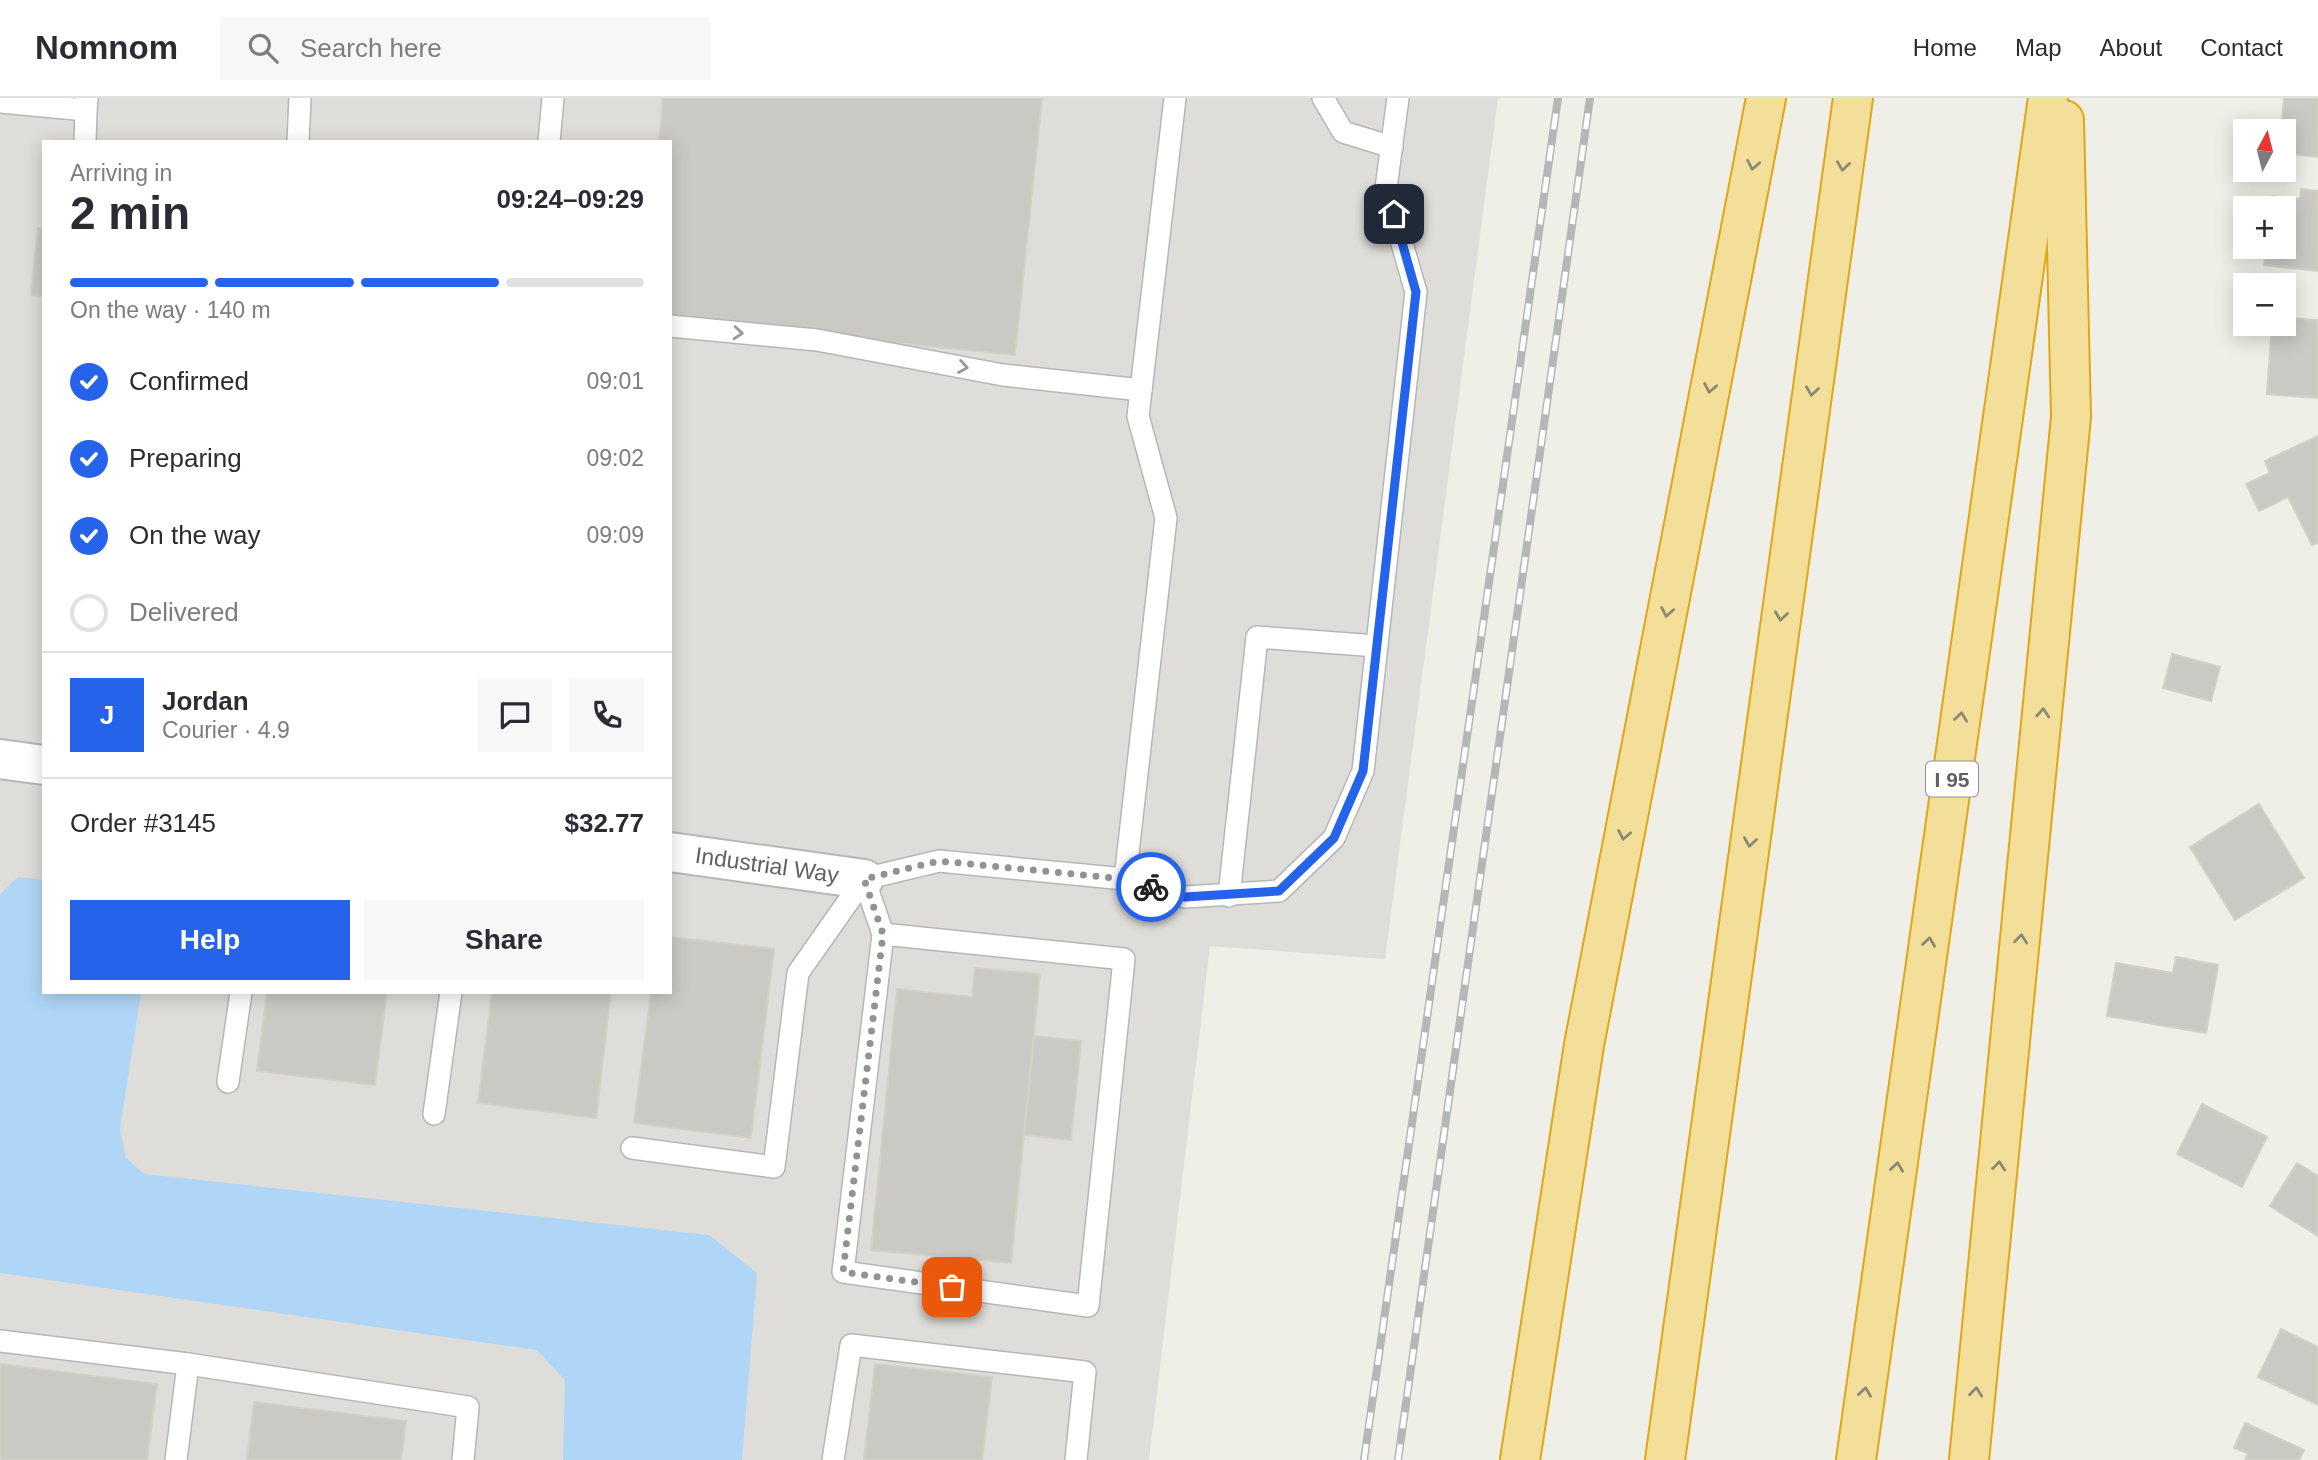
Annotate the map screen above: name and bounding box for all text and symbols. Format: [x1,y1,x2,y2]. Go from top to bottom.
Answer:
search box [220,17,710,80]
text: Nomnom [35,29,178,66]
icon: search [244,29,282,67]
text: Search here [300,33,442,63]
text: Home [1913,34,1977,61]
text: Map [2015,34,2062,61]
text: About [2100,34,2162,61]
text: Contact [2200,34,2283,61]
north arrow [2233,119,2296,182]
map controls [2233,119,2296,336]
one-way arrow [1747,159,1762,171]
text: Arriving in [70,160,172,186]
one-way arrow [1836,160,1851,171]
text: 09:24–09:29 [497,184,644,214]
pin [1364,184,1424,244]
text: 2 min [70,187,190,239]
icon: home [1375,195,1413,233]
button: + [2233,196,2296,259]
button: − [2233,273,2296,336]
text: On the way · 140 m [70,297,271,323]
one-way arrow [732,325,744,340]
one-way arrow [957,359,969,374]
icon: check [70,363,108,401]
text: Confirmed [129,366,249,396]
text: 09:01 [586,368,644,394]
one-way arrow [1703,382,1718,394]
one-way arrow [1805,385,1820,397]
icon: check [70,440,108,478]
text: Preparing [129,443,242,473]
text: 09:02 [586,445,644,471]
icon: check [70,517,108,555]
text: On the way [129,520,261,550]
text: 09:09 [586,522,644,548]
text: Delivered [129,597,239,627]
one-way arrow [1660,606,1675,618]
one-way arrow [1774,610,1789,622]
button: chat [478,678,552,752]
button: phone [570,678,644,752]
text: Jordan [162,686,249,716]
text: J [100,700,114,730]
one-way arrow [2035,707,2050,718]
one-way arrow [1953,711,1968,722]
text: Courier · 4.9 [162,717,290,743]
road number: I 95 [1926,762,1978,796]
text: Order #3145 [70,808,216,838]
text: $32.77 [564,808,644,838]
one-way arrow [1617,829,1632,841]
one-way arrow [1743,836,1758,848]
street label: Industrial Way [693,842,841,888]
courier [1116,852,1186,922]
icon: bike [1132,868,1170,906]
button: Help [70,900,350,980]
button: Share [364,900,644,980]
one-way arrow [2013,934,2028,945]
one-way arrow [1921,936,1936,948]
one-way arrow [1991,1160,2006,1171]
one-way arrow [1890,1161,1905,1173]
pin [922,1257,982,1317]
icon: bag [933,1268,971,1306]
one-way arrow [1969,1386,1984,1398]
one-way arrow [1858,1387,1873,1398]

